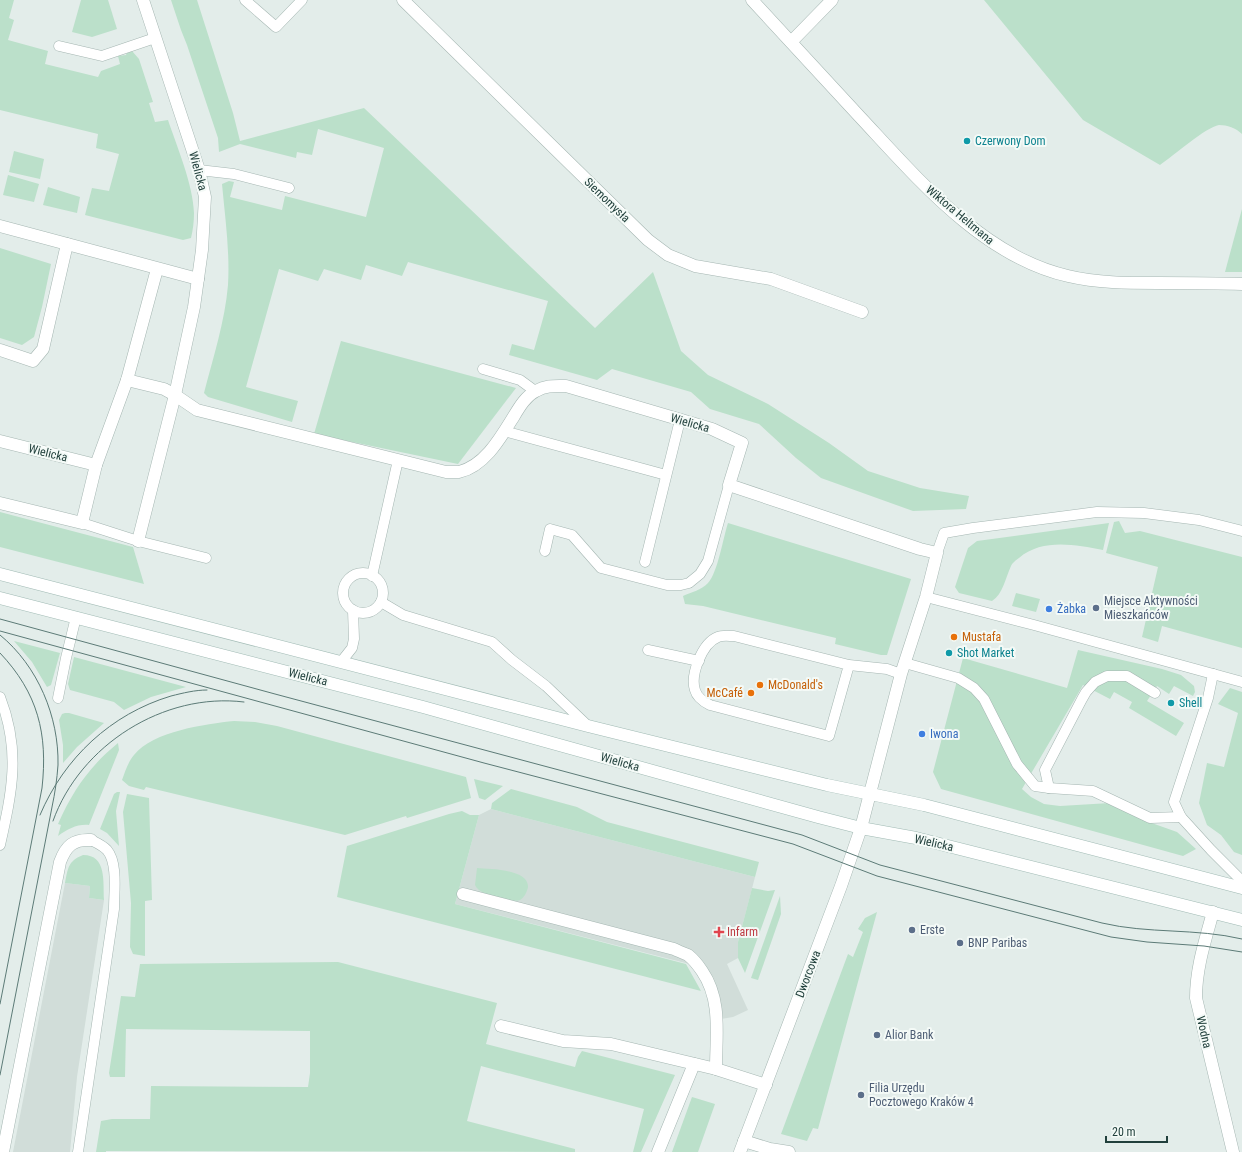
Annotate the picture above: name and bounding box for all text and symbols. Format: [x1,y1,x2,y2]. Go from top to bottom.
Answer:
place label: Czerwony Dom [975,134,1046,148]
marker: Czerwony Dom [962,136,972,146]
street label: Wielicka [186,150,210,192]
street label: Siemomysła [581,175,633,225]
street label: Wiktora Heltmana [923,183,997,248]
street label: Wielicka [669,411,711,435]
street label: Wielicka [27,441,69,465]
place label: Miejsce Aktywności Mieszkańców [1104,594,1198,622]
place label: Żabka [1057,601,1086,616]
marker: Miejsce Aktywności Mieszkańców [1091,603,1101,613]
marker: Żabka [1044,604,1054,614]
place label: Mustafa [962,630,1001,644]
marker: Mustafa [949,632,959,642]
place label: Shot Market [957,646,1015,660]
marker: Shot Market [944,648,954,658]
street label: Wielicka [287,665,329,689]
place label: McDonald's [768,678,823,692]
marker: McDonald's [755,680,765,690]
place label: McCafé [707,686,743,700]
marker: McCafé [746,688,756,698]
place label: Shell [1179,696,1202,710]
marker: Shell [1166,698,1176,708]
place label: Iwona [930,727,959,741]
marker: Iwona [917,729,927,739]
street label: Wielicka [599,750,641,774]
street label: Wielicka [913,832,955,854]
place label: Erste [920,923,945,937]
place label: Infarm [727,925,758,939]
marker: Erste [907,925,917,935]
marker: Infarm [714,927,724,937]
place label: BNP Paribas [968,936,1027,950]
marker: BNP Paribas [955,938,965,948]
street label: Dworcowa [793,948,823,1000]
street label: Wodna [1194,1015,1215,1050]
place label: Alior Bank [885,1028,934,1042]
marker: Alior Bank [872,1030,882,1040]
place label: Filia Urzędu Pocztowego Kraków 4 [869,1081,974,1109]
marker: Filia Urzędu Pocztowego Kraków 4 [856,1090,866,1100]
scale bar [1106,1118,1167,1144]
text: 20 m [1112,1125,1136,1139]

